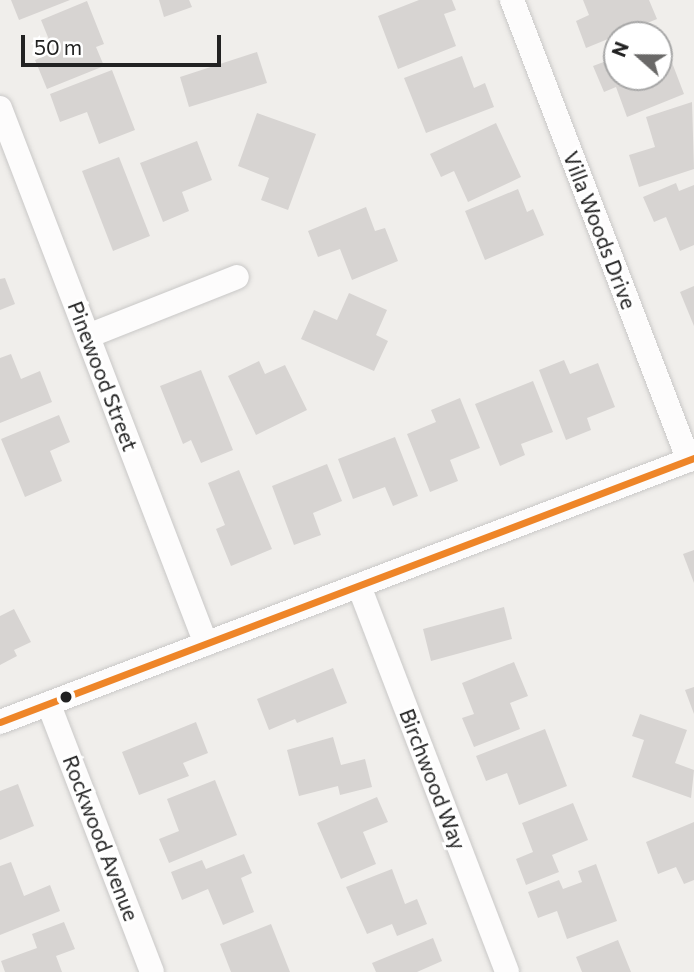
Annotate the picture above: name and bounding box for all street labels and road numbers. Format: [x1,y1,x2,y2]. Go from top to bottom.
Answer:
street label: Villa Woods Drive [558,148,642,312]
street label: Pinewood Street [63,298,143,454]
street label: Birchwood Way [395,705,471,853]
street label: Rockwood Avenue [58,752,144,924]

